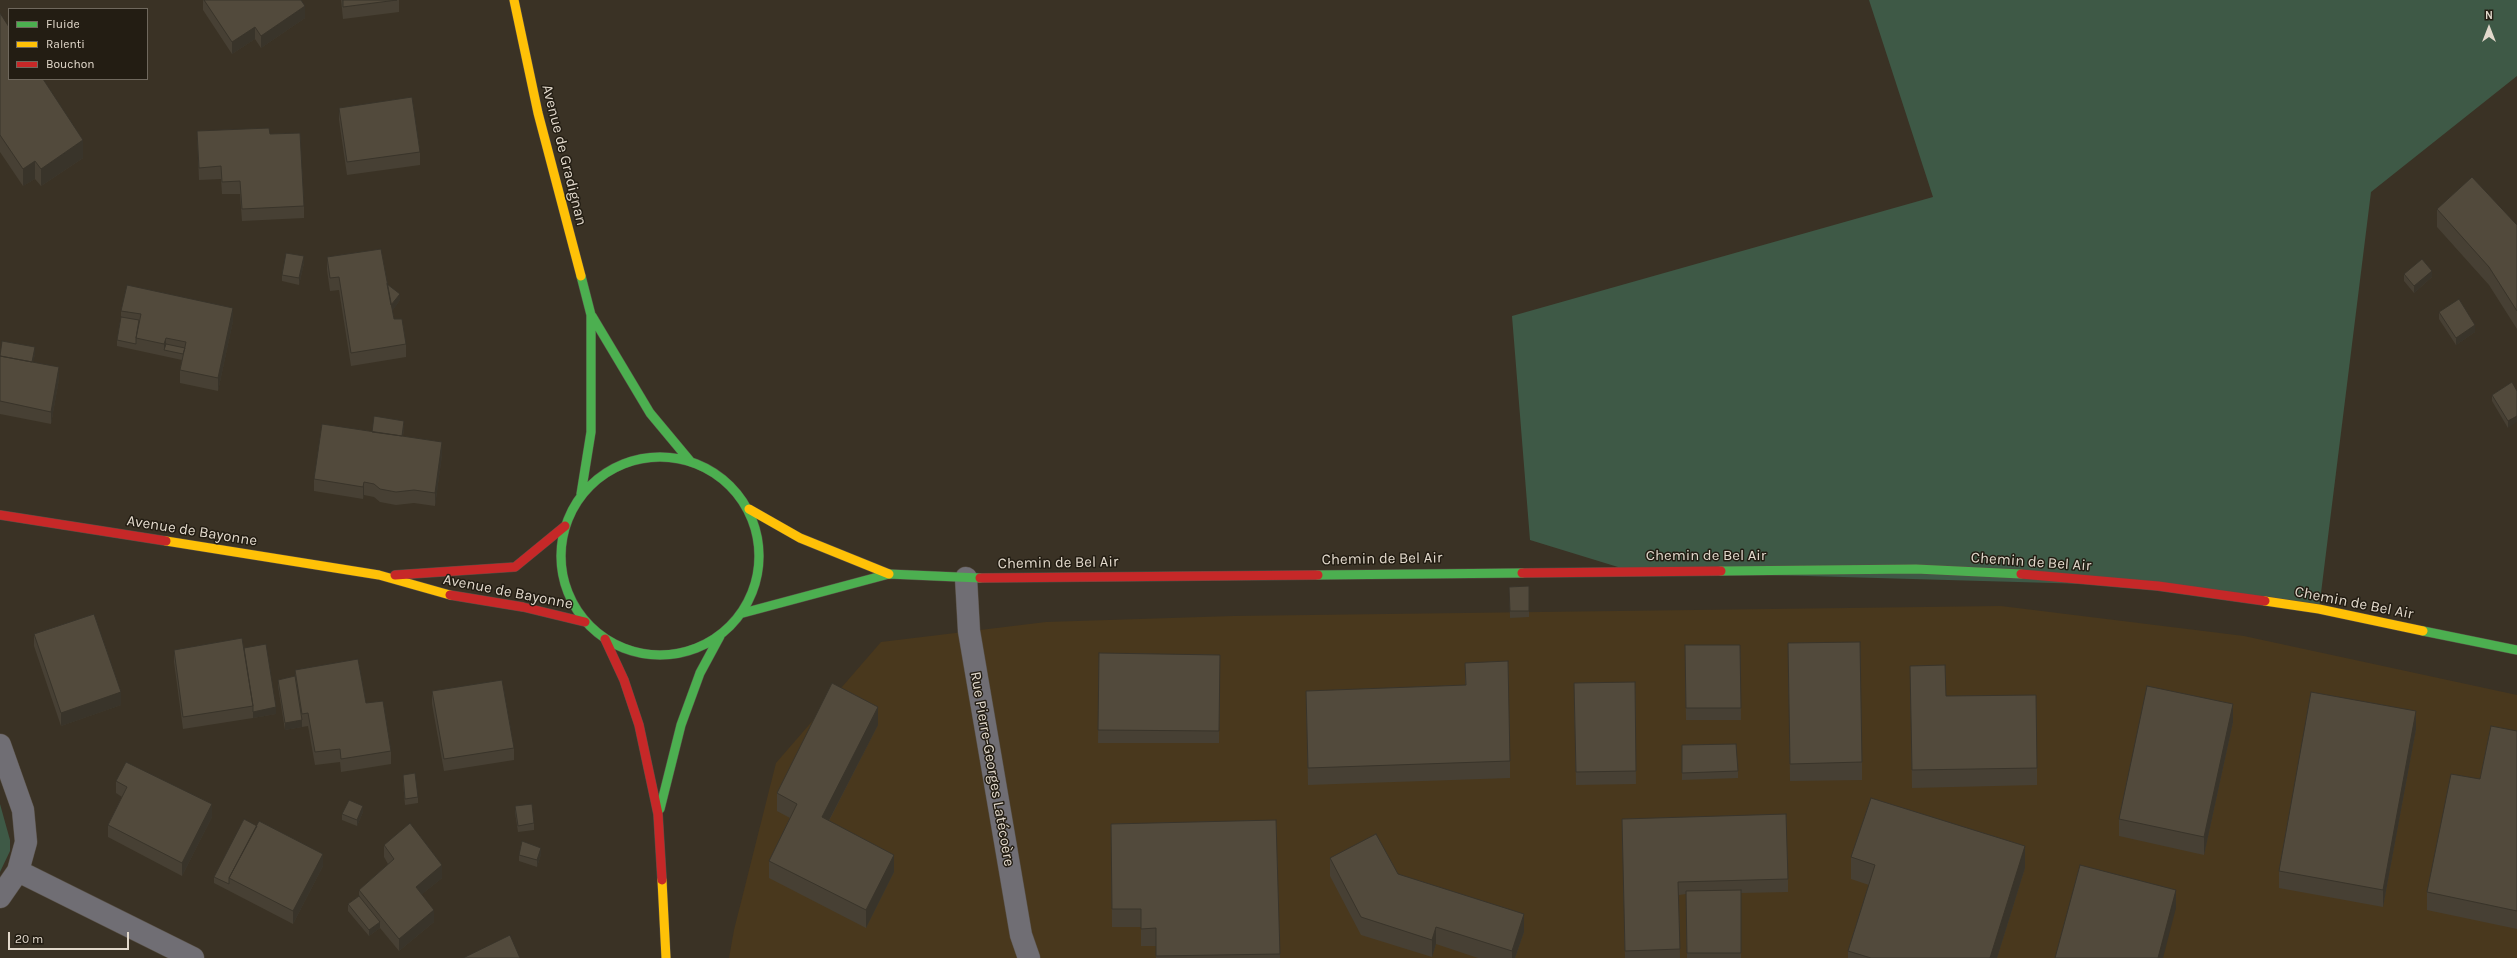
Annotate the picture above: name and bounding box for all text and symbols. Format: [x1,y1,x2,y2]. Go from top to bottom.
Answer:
legend [8,8,148,80]
north arrow [2469,8,2509,48]
text: N [2485,9,2493,22]
text: Fluide [46,17,80,31]
text: Ralenti [46,37,85,51]
text: Bouchon [46,57,95,71]
street label: Avenue de Gradignan [538,83,590,227]
street label: Avenue de Bayonne [126,512,258,550]
street label: Chemin de Bel Air [1646,547,1766,565]
street label: Chemin de Bel Air [1322,549,1442,569]
street label: Chemin de Bel Air [1970,549,2092,575]
street label: Chemin de Bel Air [998,553,1118,573]
street label: Avenue de Bayonne [442,571,574,613]
street label: Chemin de Bel Air [2293,583,2415,623]
street label: Rue Pierre-Georges Latécoère [966,670,1018,868]
scale bar [10,924,131,950]
text: 20 m [15,932,43,946]

